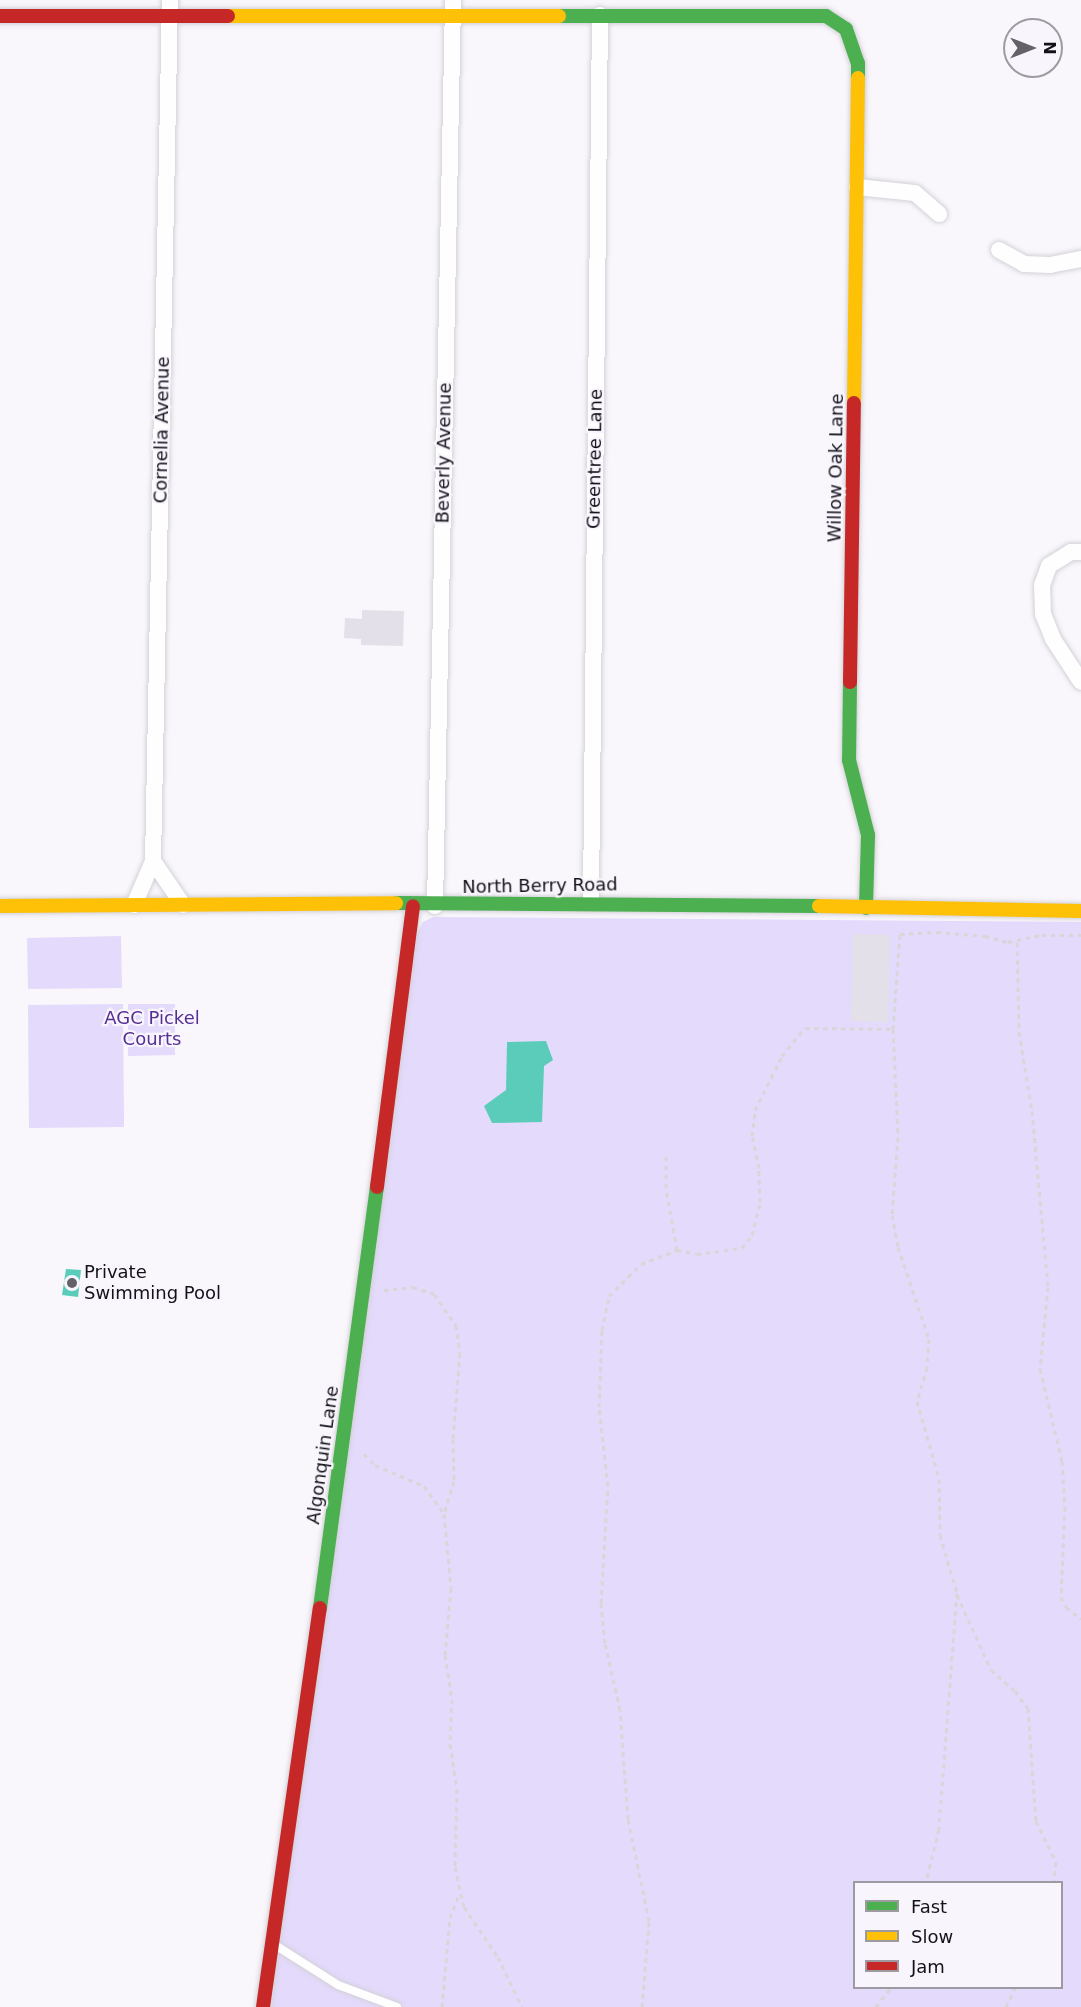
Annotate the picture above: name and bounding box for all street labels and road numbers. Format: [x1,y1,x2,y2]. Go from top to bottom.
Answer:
street label: Cornelia Avenue [150,356,174,504]
street label: Beverly Avenue [432,382,456,524]
street label: Greentree Lane [583,389,607,529]
street label: Willow Oak Lane [824,393,848,543]
street label: North Berry Road [462,874,618,898]
street label: Algonquin Lane [303,1384,343,1526]

